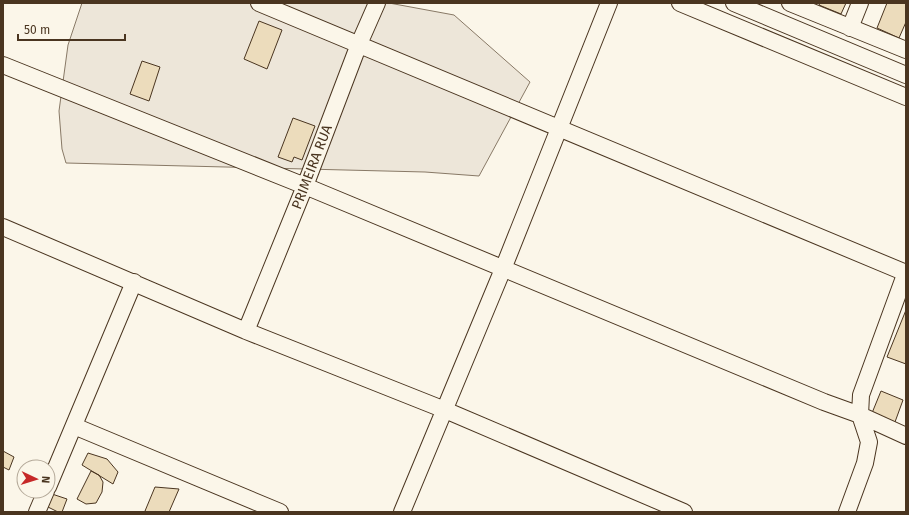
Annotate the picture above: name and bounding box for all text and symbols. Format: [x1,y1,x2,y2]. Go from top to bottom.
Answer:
scale bar [18,16,125,42]
text: 50 m [24,23,50,37]
street label: PRIMEIRA RUA [288,122,336,212]
north arrow [16,459,56,499]
text: N [39,476,52,484]

